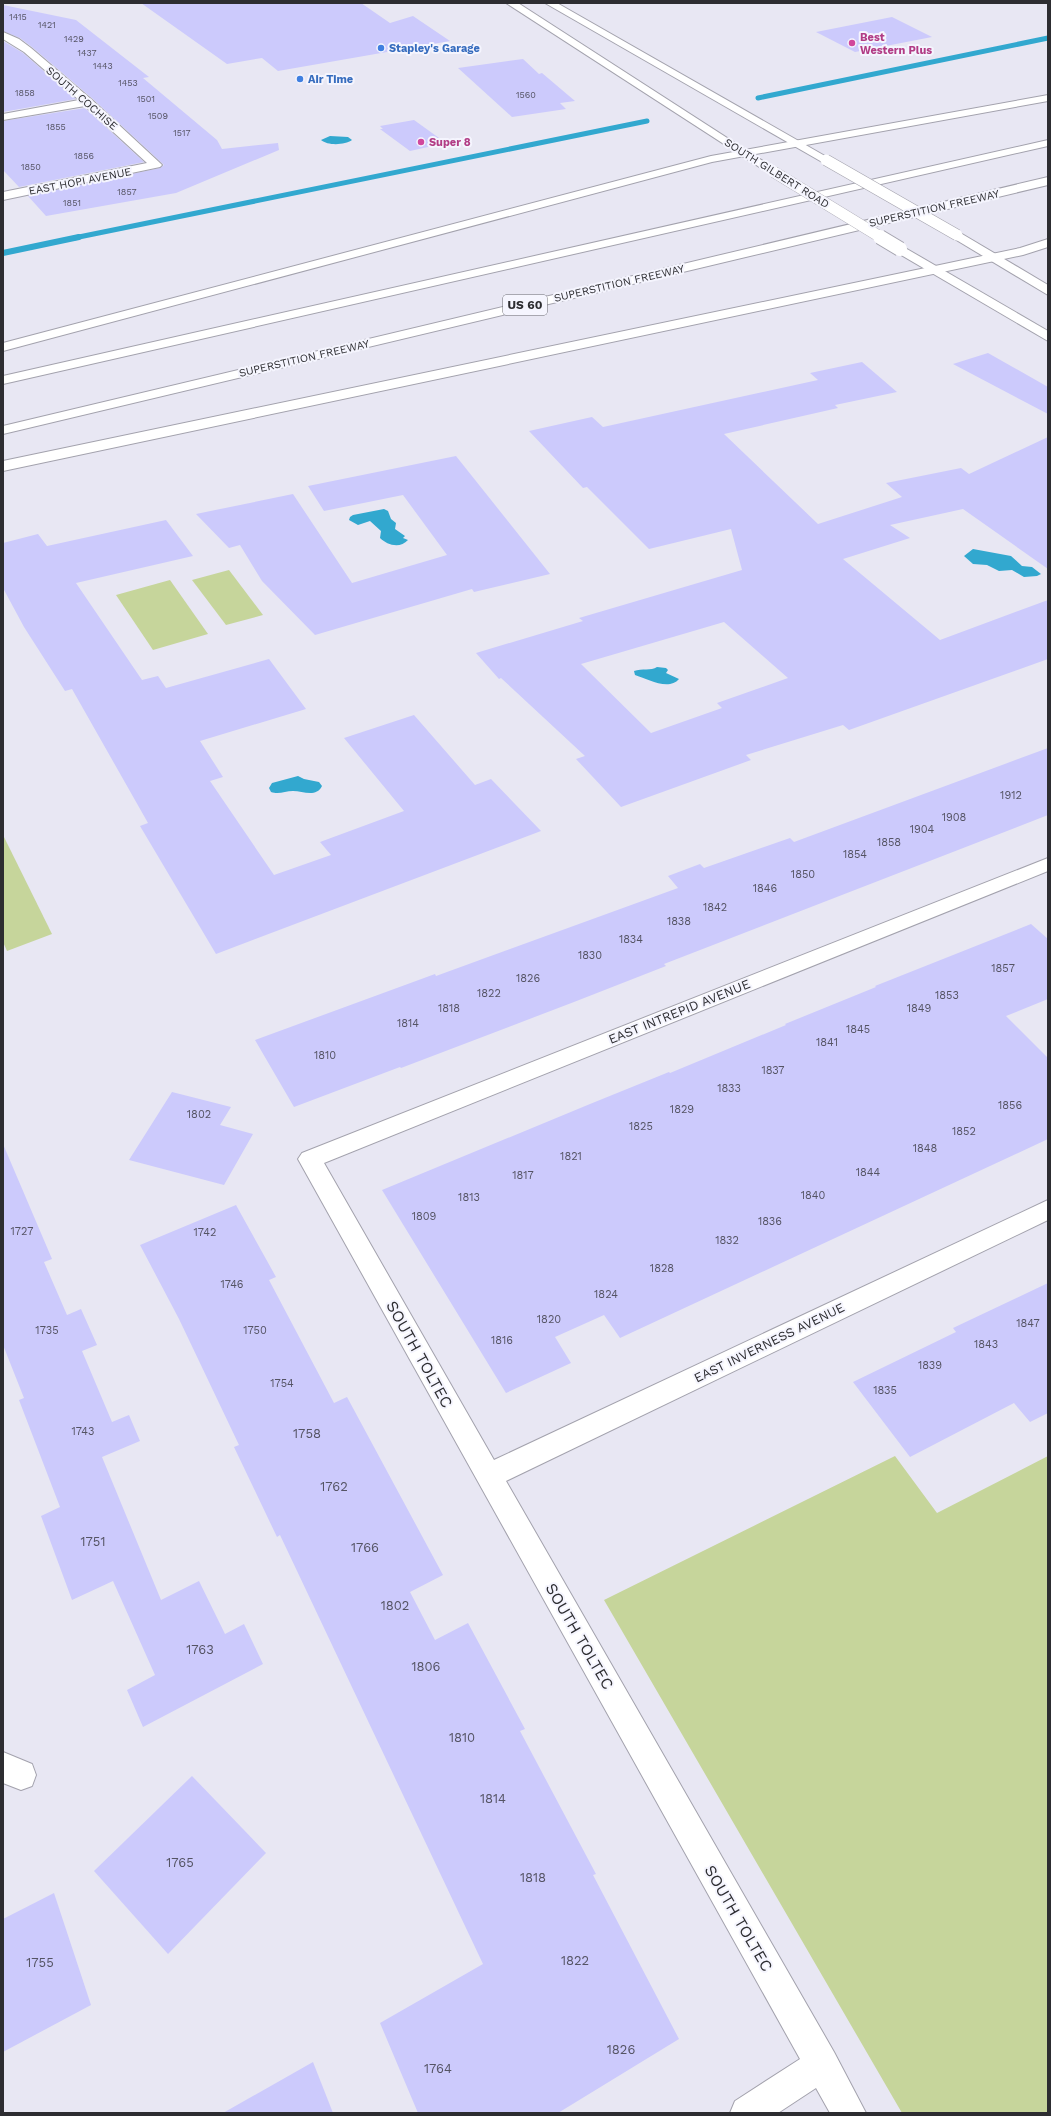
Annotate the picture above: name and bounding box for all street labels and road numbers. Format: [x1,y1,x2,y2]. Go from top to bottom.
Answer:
street label: SOUTH COCHISE [43,64,120,133]
street label: SOUTH GILBERT ROAD [722,136,832,211]
street label: EAST HOPI AVENUE [28,165,132,198]
street label: SUPERSTITION FREEWAY [868,187,1001,230]
street label: SUPERSTITION FREEWAY [553,262,686,305]
road number: US 60 [503,295,547,315]
street label: SUPERSTITION FREEWAY [238,337,371,380]
street label: EAST INTREPID AVENUE [606,976,752,1047]
street label: SOUTH TOLTEC [382,1297,457,1411]
street label: EAST INVERNESS AVENUE [692,1299,847,1385]
street label: SOUTH TOLTEC [541,1580,618,1693]
street label: SOUTH TOLTEC [700,1862,777,1975]

